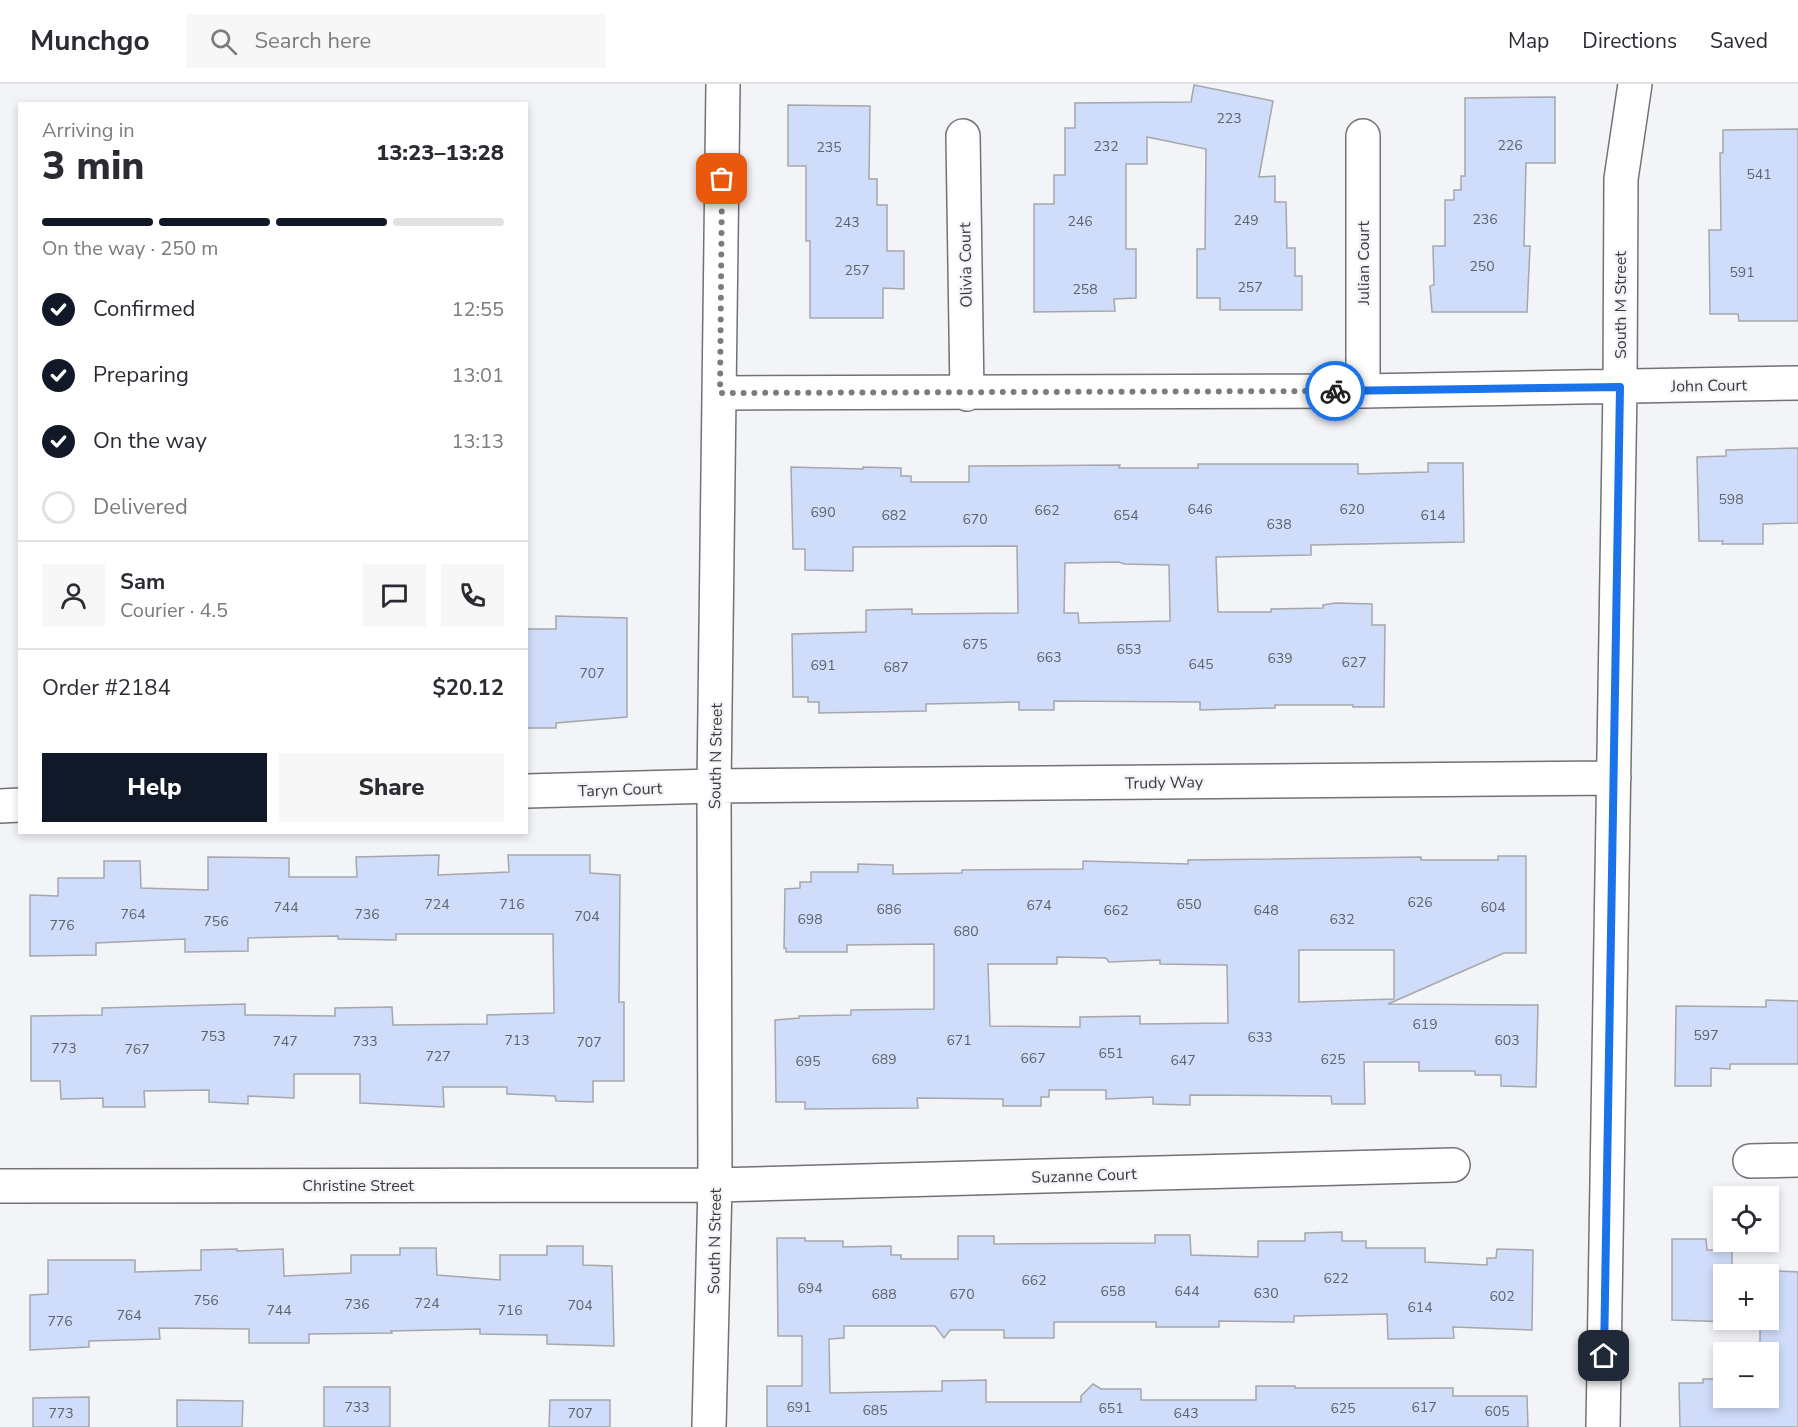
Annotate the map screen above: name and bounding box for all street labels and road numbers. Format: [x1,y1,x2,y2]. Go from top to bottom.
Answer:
street label: Julian Court [1353,221,1375,306]
street label: Olivia Court [954,222,978,308]
street label: South M Street [1610,251,1632,359]
street label: John Court [1670,374,1748,398]
street label: South N Street [704,702,728,809]
street label: Trudy Way [1125,771,1204,795]
street label: Taryn Court [577,778,663,802]
street label: Suzanne Court [1031,1163,1137,1189]
street label: Christine Street [302,1175,414,1197]
street label: South N Street [703,1187,727,1294]

